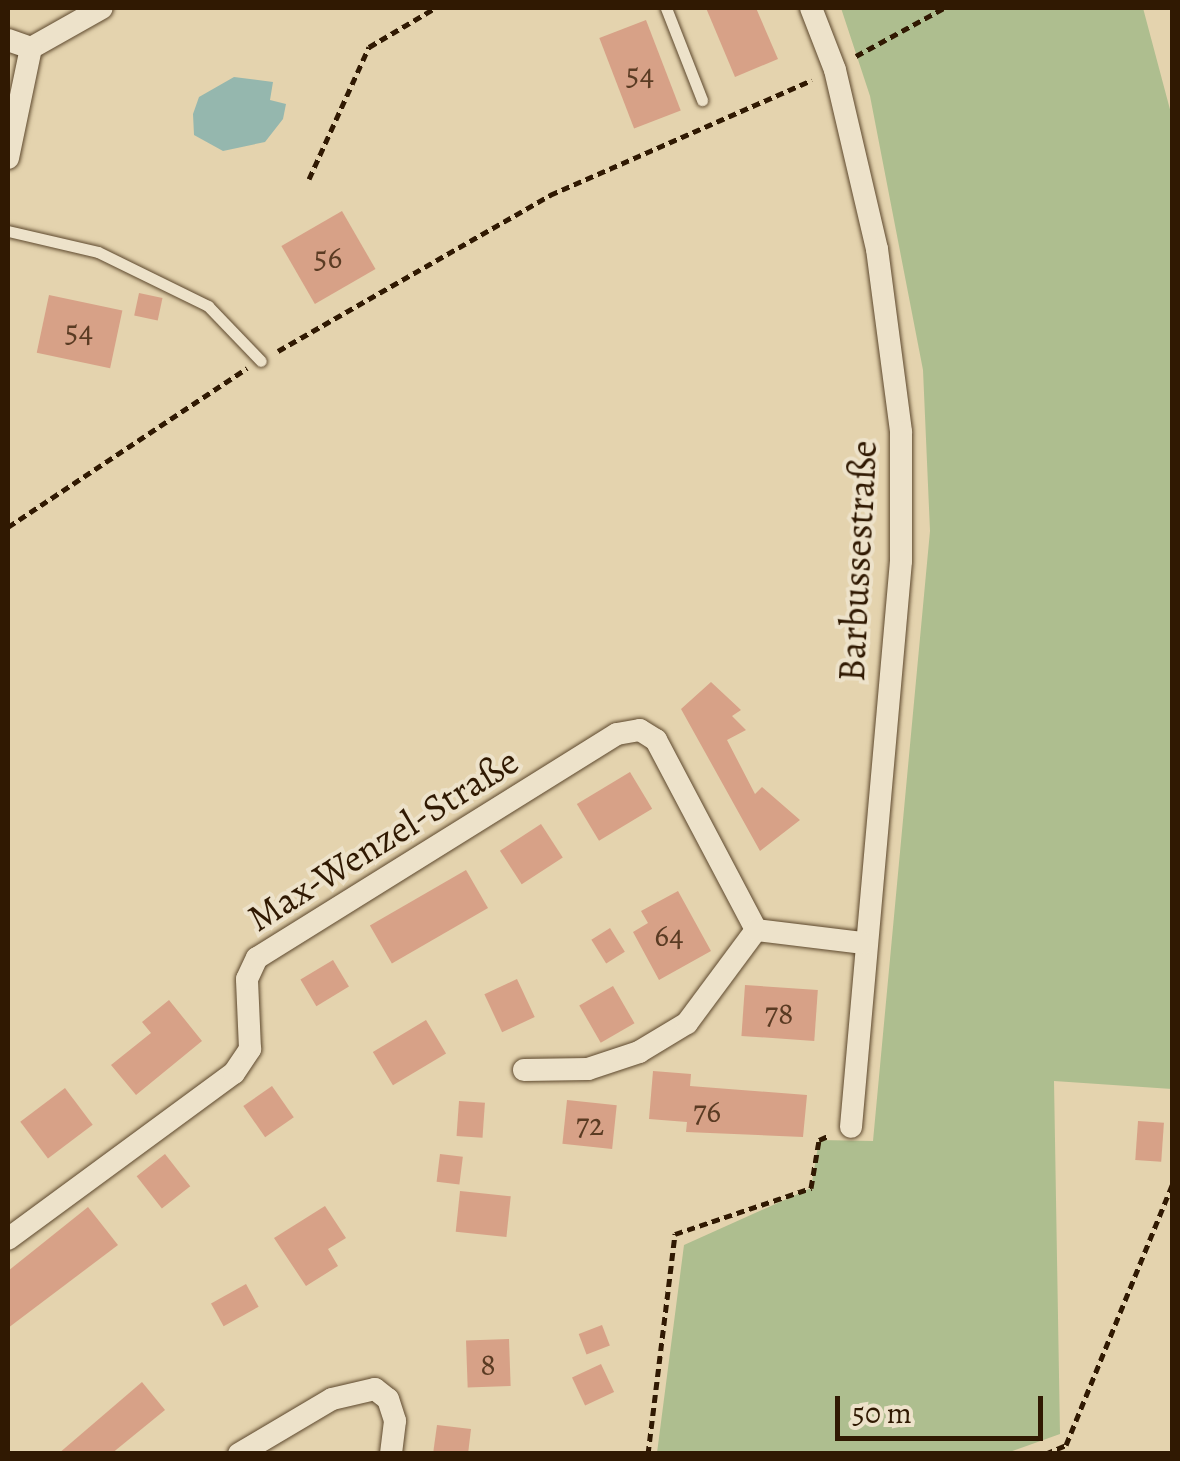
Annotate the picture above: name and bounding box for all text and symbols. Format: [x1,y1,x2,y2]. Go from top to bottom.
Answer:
house number: 54 [626,55,654,93]
house number: 56 [314,238,342,276]
house number: 54 [65,312,93,350]
street label: Barbussestraße [829,439,887,683]
street label: Max-Wenzel-Straße [239,738,527,942]
house number: 64 [654,916,684,954]
house number: 78 [765,994,793,1032]
house number: 76 [693,1092,721,1130]
house number: 72 [576,1105,604,1143]
house number: 8 [480,1345,496,1383]
scale bar [840,1376,1048,1438]
text: 50 m [852,1393,912,1433]

